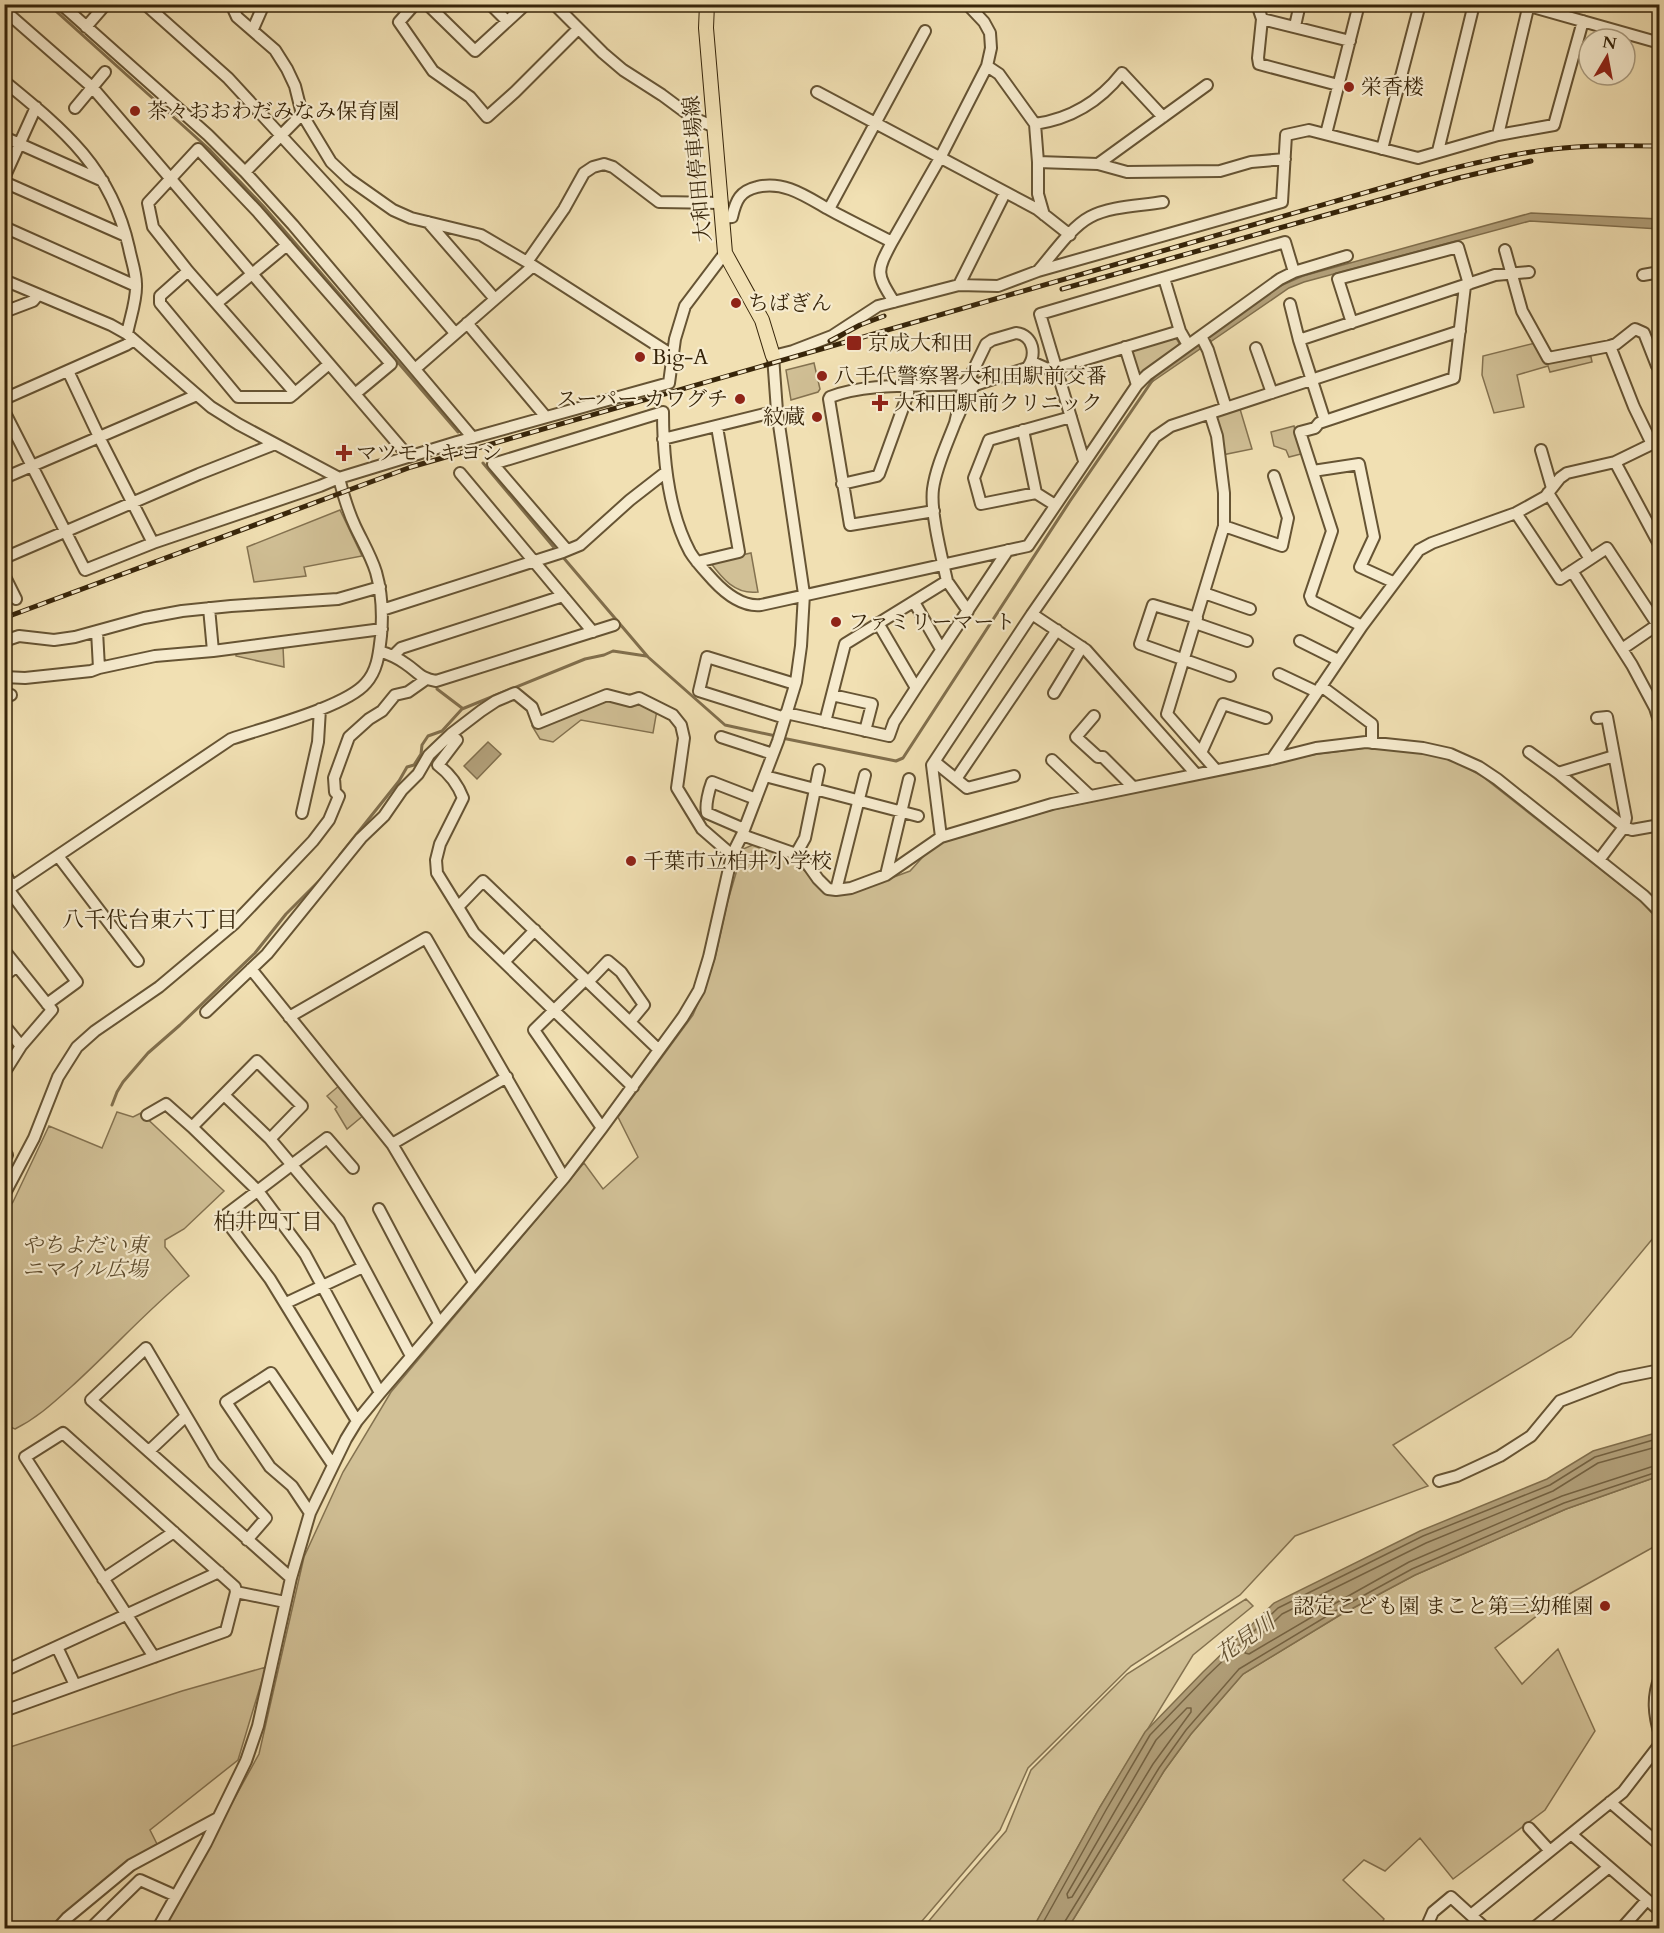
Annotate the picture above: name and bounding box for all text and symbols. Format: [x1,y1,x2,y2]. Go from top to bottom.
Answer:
north arrow [1577,27,1637,87]
text: N [1601,31,1618,55]
place label: 栄香楼 [1361,73,1424,102]
marker: 栄香楼 [1342,80,1356,94]
street label: 大和田停車場線 [677,94,718,243]
place label: 茶々おおわだみなみ保育園 [147,97,399,126]
marker: 茶々おおわだみなみ保育園 [128,104,142,118]
place label: ちばぎん [748,289,832,318]
marker: ちばぎん [729,296,743,310]
place label: 京成大和田 [868,329,973,358]
marker: 京成大和田 [845,334,863,352]
place label: Big-A [652,343,708,372]
marker: Big-A [633,350,647,364]
place label: 八千代警察署大和田駅前交番 [834,362,1107,391]
marker: 八千代警察署大和田駅前交番 [815,369,829,383]
place label: スーパー カワグチ [556,385,728,414]
place label: 大和田駅前クリニック [894,389,1103,418]
marker: スーパー カワグチ [733,392,747,406]
marker: 大和田駅前クリニック [871,394,889,412]
place label: 紋蔵 [763,403,805,432]
marker: 紋蔵 [810,410,824,424]
place label: マツモトキヨシ [356,439,502,468]
marker: マツモトキヨシ [337,446,351,460]
place label: ファミリーマート [848,608,1016,637]
marker: ファミリーマート [829,615,843,629]
place label: 千葉市立柏井小学校 [643,847,832,876]
marker: 千葉市立柏井小学校 [624,854,638,868]
district label: 八千代台東六丁目 [62,905,238,935]
district label: 柏井四丁目 [213,1207,323,1237]
park label: やちよだい東 ニマイル広場 [22,1231,151,1284]
place label: 認定こども園 まこと第三幼稚園 [1293,1592,1593,1621]
marker: 認定こども園 まこと第三幼稚園 [1598,1599,1612,1613]
water label: 花見川 [1210,1606,1283,1670]

